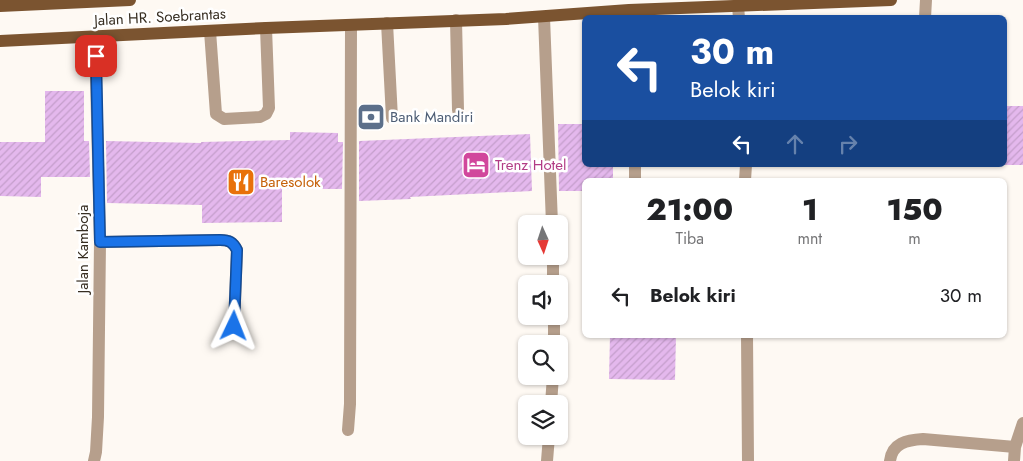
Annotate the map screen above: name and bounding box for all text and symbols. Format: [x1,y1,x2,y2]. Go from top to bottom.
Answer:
street label: Jalan HR. Soebrantas [92,3,226,32]
text: 30 m [690,27,774,77]
pin [75,35,117,77]
icon: left [607,35,672,100]
icon: arrive [82,42,110,70]
text: Belok kiri [690,73,776,105]
bank icon: Bank Mandiri [356,102,386,132]
place label: Bank Mandiri [390,106,473,128]
icon: left [728,130,756,158]
icon: ahead [781,130,809,158]
icon: right [834,130,862,158]
hotel icon: Trenz Hotel [461,150,491,180]
place label: Trenz Hotel [495,154,566,176]
restaurant icon: Baresolok [226,167,256,197]
place label: Baresolok [260,171,321,193]
text: 21:00 [646,188,733,231]
text: 1 [802,188,818,231]
text: 150 [886,188,943,231]
street label: Jalan Kamboja [72,205,94,295]
north arrow [518,215,568,265]
map controls [518,215,568,445]
text: Tiba [676,227,704,250]
text: mnt [797,227,822,250]
text: m [908,227,921,250]
button: sound [518,275,568,325]
icon: left [607,282,635,310]
text: Belok kiri [650,282,736,309]
text: 30 m [940,282,982,309]
position arrow [207,299,259,351]
button: search [518,335,568,385]
button: layers [518,395,568,445]

